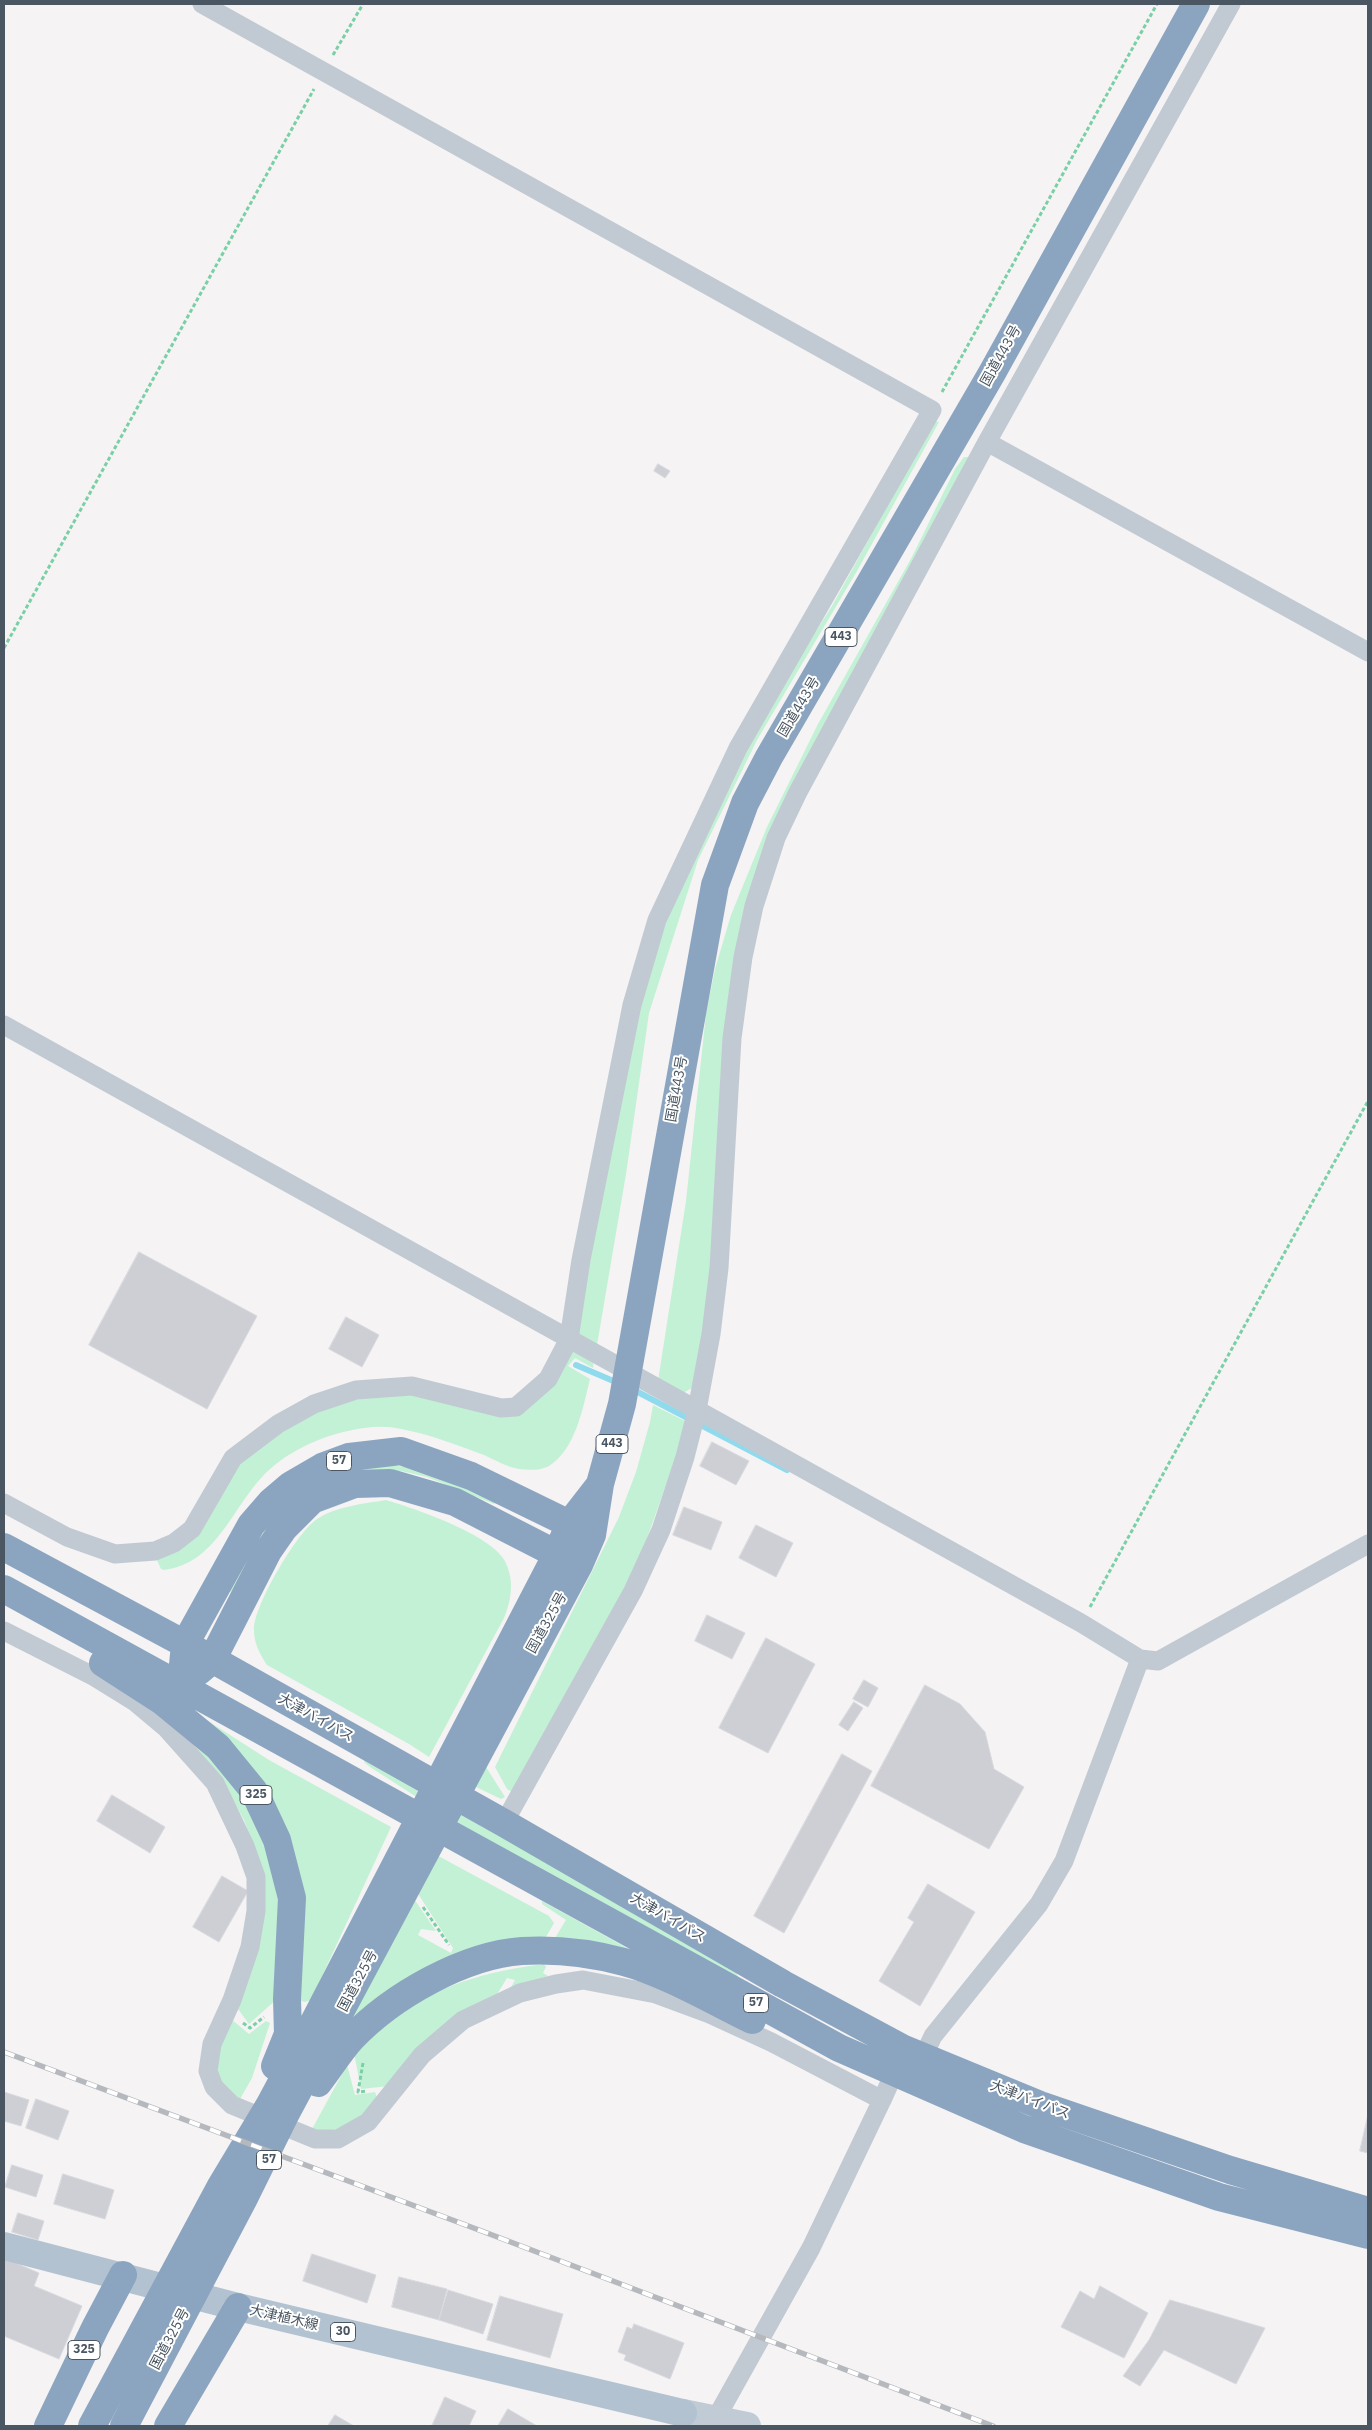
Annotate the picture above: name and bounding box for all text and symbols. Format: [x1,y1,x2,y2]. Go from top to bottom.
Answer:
street label: 国道443号 [977,323,1025,389]
road number: 443 [825,628,857,646]
street label: 国道443号 [774,674,824,740]
street label: 国道443号 [663,1054,691,1124]
road number: 443 [596,1435,628,1454]
road number: 57 [326,1452,352,1470]
street label: 国道325号 [523,1590,571,1656]
street label: 大津バイパス [275,1690,357,1746]
road number: 325 [240,1786,272,1804]
street label: 大津バイパス [627,1890,709,1946]
street label: 国道325号 [335,1947,381,2015]
road number: 57 [744,1994,768,2012]
street label: 大津バイパス [988,2077,1072,2123]
road number: 57 [256,2150,282,2170]
street label: 大津植木線 [248,2302,320,2334]
street label: 国道325号 [147,2305,193,2373]
road number: 30 [330,2322,356,2342]
road number: 325 [68,2340,100,2360]

